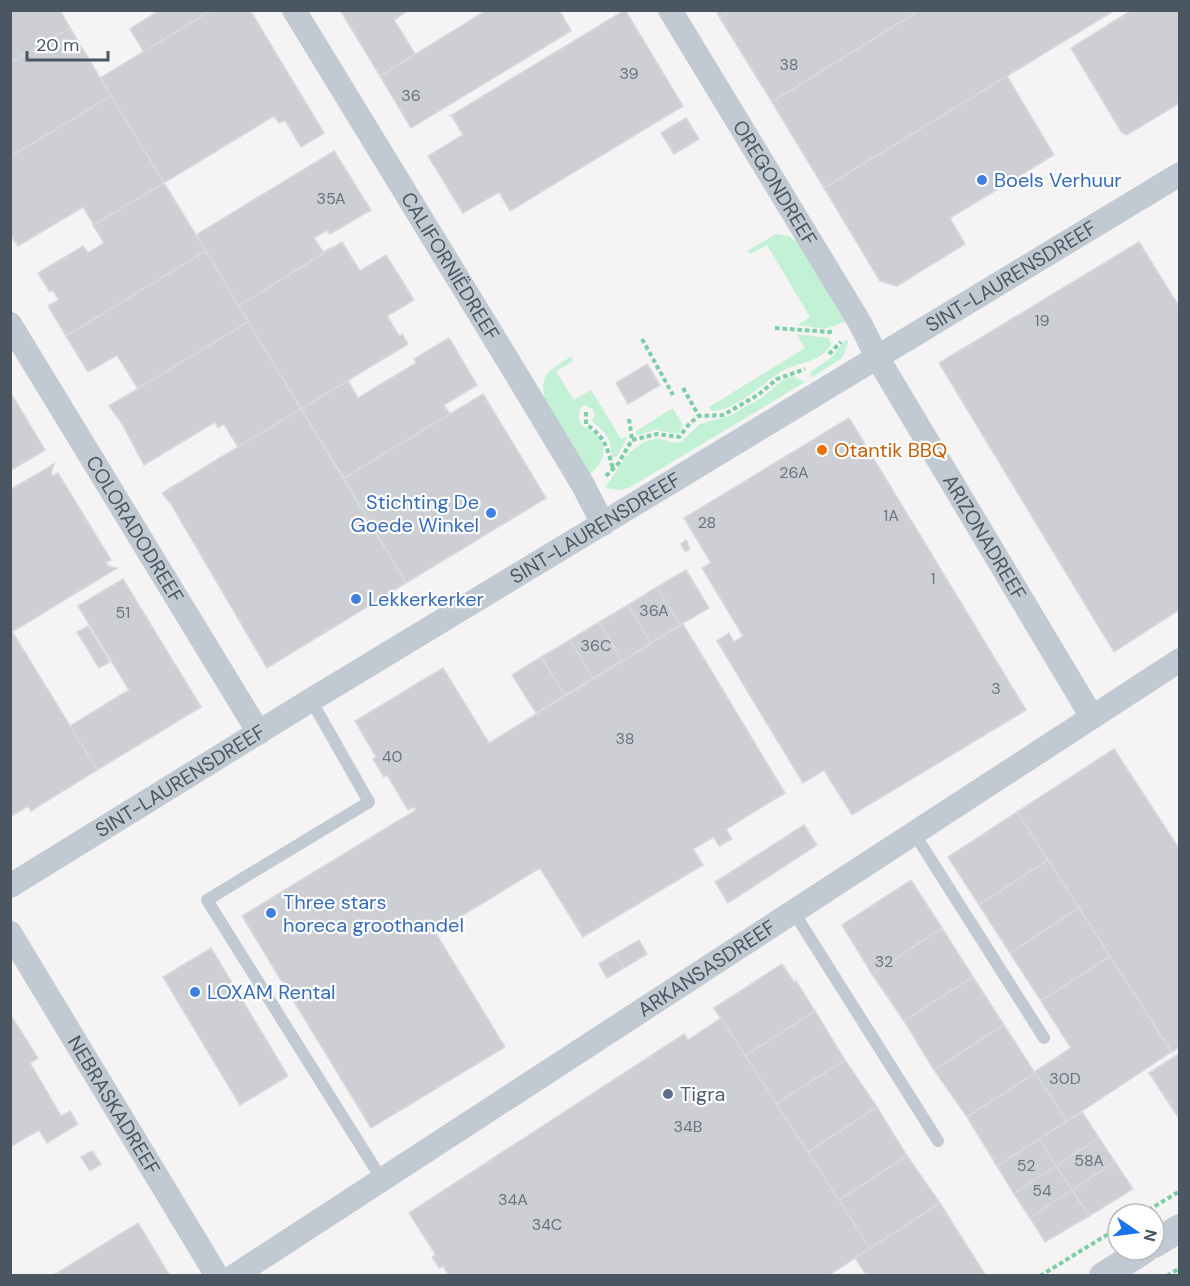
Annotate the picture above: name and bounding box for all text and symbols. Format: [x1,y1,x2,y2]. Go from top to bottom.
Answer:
scale bar [27,24,108,62]
text: 20 m [36,33,79,57]
house number: 38 [779,54,799,75]
house number: 39 [619,63,639,84]
house number: 36 [401,85,421,106]
street label: OREGONDREEF [727,115,823,250]
place label: Boels Verhuur [994,167,1122,193]
marker: Boels Verhuur [975,173,989,187]
street label: CALIFORNIËDREEF [395,187,506,345]
house number: 35A [316,188,346,209]
street label: SINT-LAURENSDREEF [921,215,1101,338]
house number: 19 [1034,310,1050,331]
place label: Otantik BBQ [834,437,947,463]
marker: Otantik BBQ [815,443,829,457]
street label: COLORADODREEF [80,451,190,608]
house number: 26A [779,462,809,483]
street label: SINT-LAURENSDREEF [505,466,686,590]
street label: ARIZONADREEF [937,470,1032,605]
place label: Stichting De Goede Winkel [351,489,479,538]
house number: 1A [883,505,899,526]
marker: Stichting De Goede Winkel [484,506,498,520]
house number: 28 [698,512,716,533]
house number: 1 [931,568,936,589]
place label: Lekkerkerker [368,586,484,612]
marker: Lekkerkerker [349,592,363,606]
house number: 36A [639,600,669,621]
house number: 51 [116,602,130,623]
house number: 36C [581,635,611,656]
house number: 3 [991,678,1001,699]
street label: SINT-LAURENSDREEF [90,718,270,843]
house number: 38 [615,728,635,749]
house number: 40 [382,746,402,767]
place label: Three stars horeca groothandel [283,889,464,938]
marker: Three stars horeca groothandel [264,906,278,920]
street label: ARKANSASDREEF [633,914,781,1023]
house number: 32 [875,951,893,972]
place label: LOXAM Rental [207,979,336,1005]
marker: LOXAM Rental [188,985,202,999]
street label: NEBRASKADREEF [62,1031,166,1180]
house number: 30D [1049,1068,1081,1089]
place label: Tigra [680,1081,725,1107]
marker: Tigra [661,1087,675,1101]
house number: 34B [674,1116,702,1137]
house number: 58A [1074,1150,1104,1171]
house number: 52 [1017,1155,1035,1176]
house number: 54 [1032,1180,1052,1201]
house number: 34A [498,1189,528,1210]
north arrow [1106,1202,1166,1262]
house number: 34C [532,1214,562,1235]
text: N [1138,1227,1162,1244]

